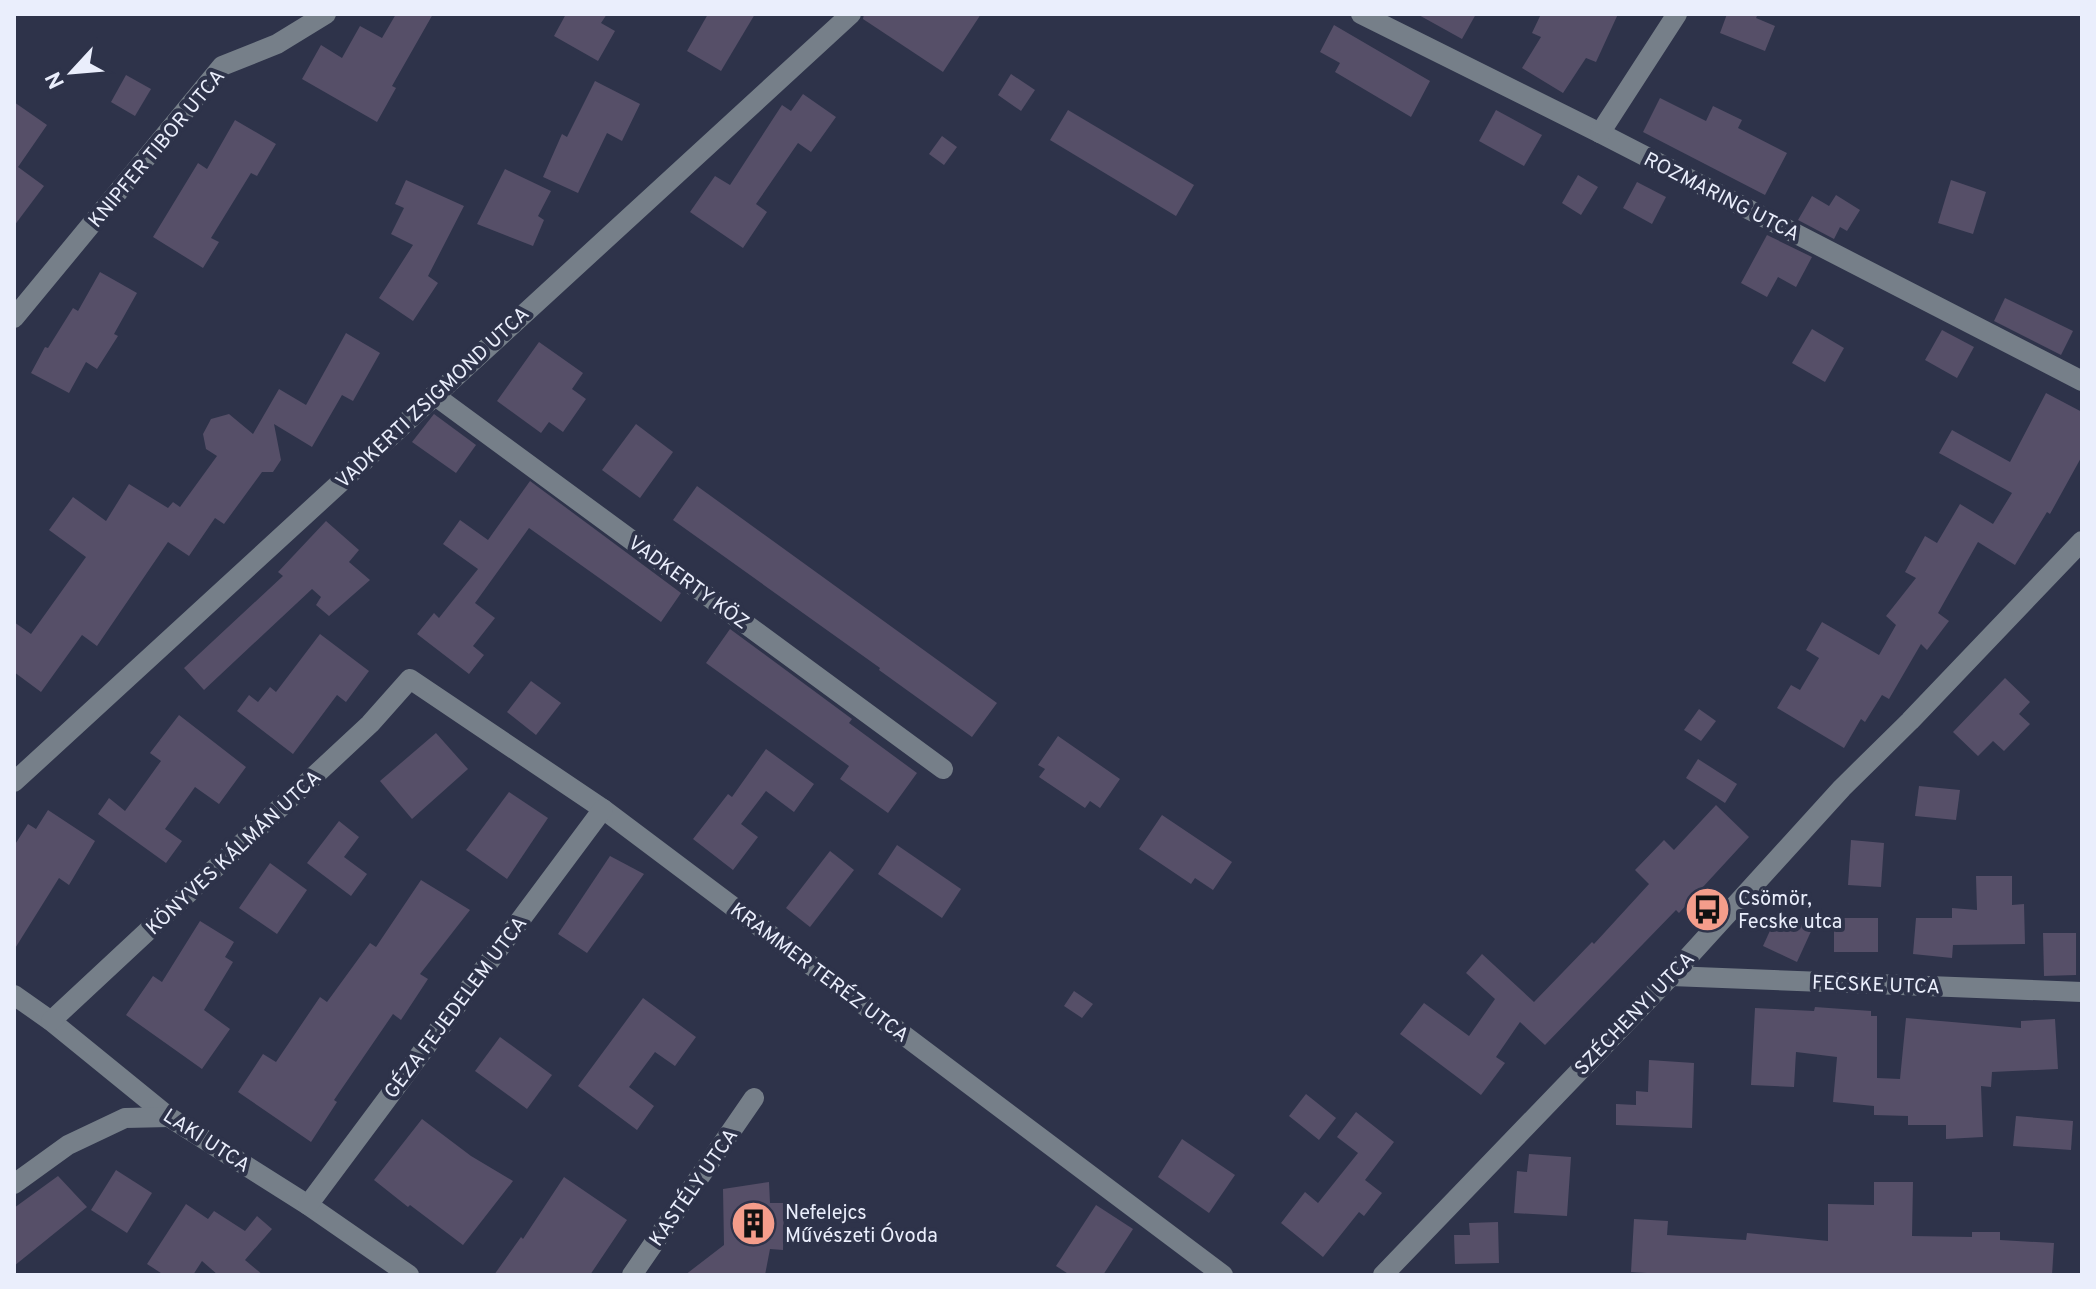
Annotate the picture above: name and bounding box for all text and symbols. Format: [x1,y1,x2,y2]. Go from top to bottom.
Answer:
north arrow [32,32,112,112]
street label: KNIPFER TIBOR UTCA [84,65,232,234]
text: N [41,67,72,93]
street label: ROZMARING UTCA [1639,147,1803,248]
street label: VADKERTI ZSIGMOND UTCA [331,302,536,495]
street label: VADKERTY KÖZ [622,530,754,636]
street label: KÖNYVES KÁLMÁN UTCA [140,764,328,942]
bus stop icon: Csömör, Fecske utca [1683,886,1731,934]
place label: Csömör, Fecske utca [1738,887,1842,936]
street label: KRAMMER TERÉZ UTCA [724,896,915,1049]
street label: GÉZA FEJEDELEM UTCA [378,911,534,1105]
street label: SZÉCHENYI UTCA [1568,946,1701,1082]
street label: FECSKE UTCA [1811,971,1940,1001]
street label: LAKI UTCA [157,1104,255,1180]
street label: KASTÉLY UTCA [643,1123,745,1252]
building icon: Nefelejcs Művészeti Óvoda [730,1200,778,1248]
place label: Nefelejcs Művészeti Óvoda [785,1201,938,1250]

